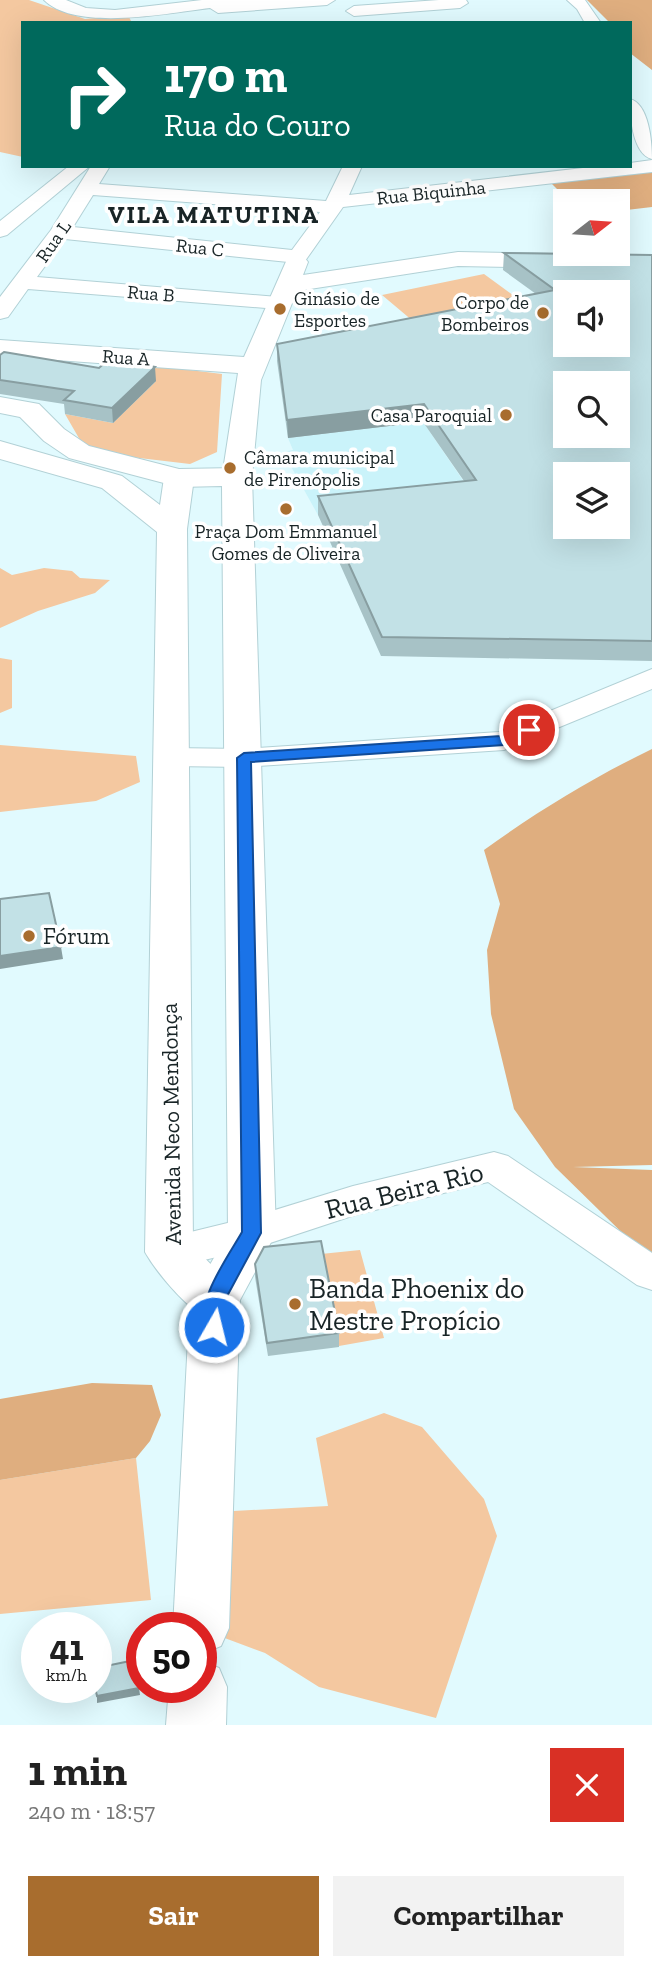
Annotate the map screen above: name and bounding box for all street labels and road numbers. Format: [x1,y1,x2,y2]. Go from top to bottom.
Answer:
street label: Rua Biquinha [375,175,487,210]
street label: Rua L [31,215,76,267]
street label: Rua C [175,234,225,261]
street label: Rua B [126,280,176,307]
street label: Rua A [101,344,151,371]
street label: Avenida Neco Mendonça [155,1002,187,1246]
street label: Rua Beira Rio [322,1155,487,1226]

